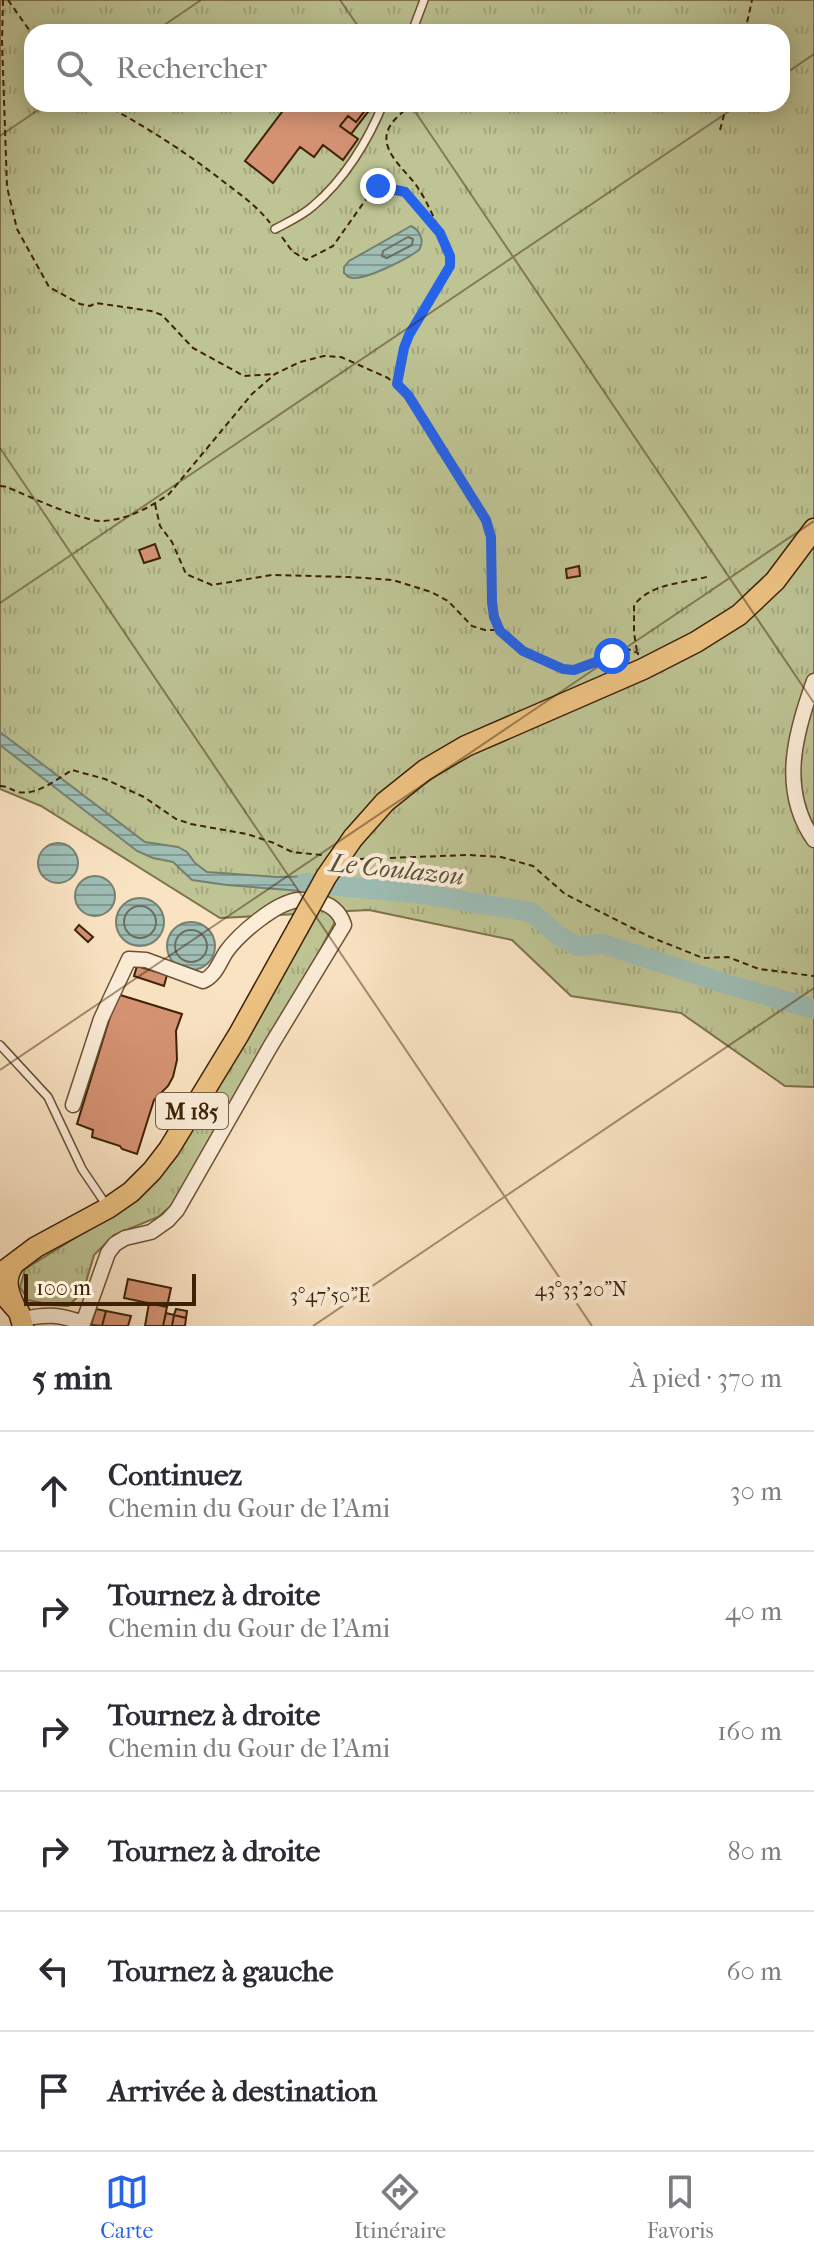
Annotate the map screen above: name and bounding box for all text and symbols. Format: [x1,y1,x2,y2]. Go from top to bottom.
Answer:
search box [24,24,790,112]
icon: search [52,46,96,90]
text: Rechercher [116,51,267,86]
route end [360,168,396,204]
route start [594,638,630,674]
water label: Le Coulazou [326,847,466,892]
road number: M 185 [156,1093,228,1129]
scale bar [24,1270,196,1306]
text: 100 m [36,1275,91,1301]
text: 43°33'20"N [535,1278,627,1301]
text: 3°47'50"E [290,1284,370,1307]
text: 5 min [32,1358,112,1398]
text: À pied · 370 m [630,1363,782,1394]
text: Continuez [108,1458,242,1493]
icon: ahead [32,1469,76,1513]
text: 30 m [730,1476,782,1507]
text: Chemin du Gour de l'Ami [108,1493,390,1524]
text: Tournez à droite [108,1578,320,1613]
icon: right [32,1589,76,1633]
text: 40 m [725,1596,782,1627]
text: Chemin du Gour de l'Ami [108,1613,390,1644]
text: Tournez à droite [108,1698,320,1733]
icon: right [32,1709,76,1753]
text: 160 m [717,1716,782,1747]
text: Chemin du Gour de l'Ami [108,1733,390,1764]
icon: right [32,1829,76,1873]
text: Tournez à droite [108,1834,320,1869]
text: 80 m [727,1836,782,1867]
icon: left [32,1949,76,1993]
text: Tournez à gauche [108,1954,334,1989]
text: 60 m [726,1956,782,1987]
icon: arrive [32,2069,76,2113]
text: Arrivée à destination [108,2074,377,2109]
tab: Carte [100,2170,153,2244]
tab: Itinéraire [354,2170,446,2244]
tab: Favoris [647,2170,714,2244]

